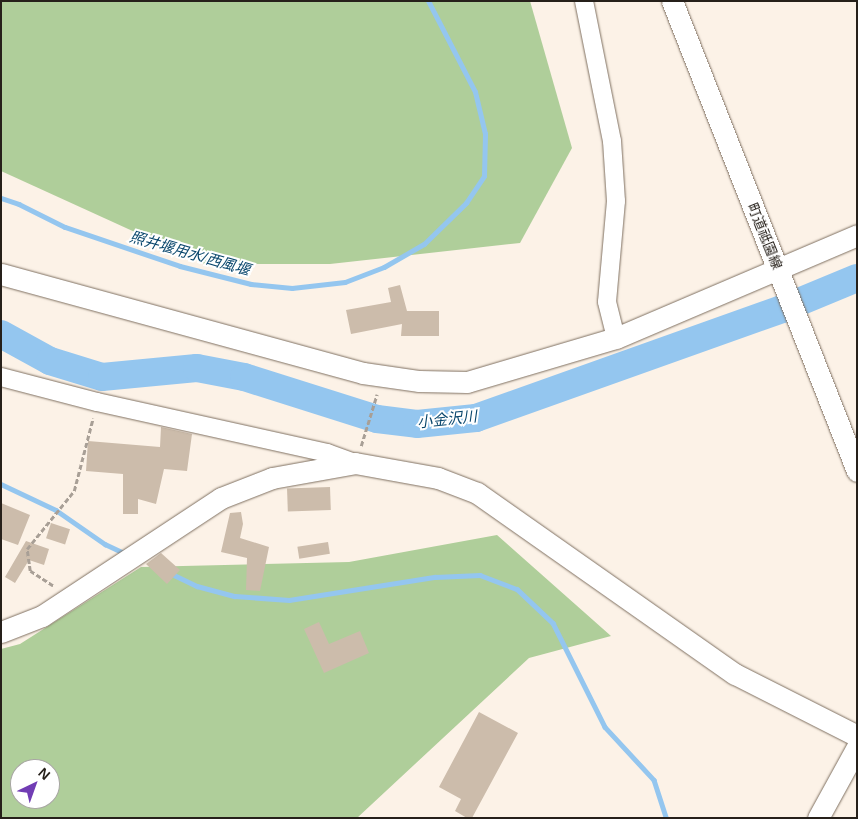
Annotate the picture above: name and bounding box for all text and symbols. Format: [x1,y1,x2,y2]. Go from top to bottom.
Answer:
street label: 町道祗園線 [744,200,786,272]
water label: 照井堰用水/西風堰 [128,227,252,279]
water label: 小金沢川 [416,407,478,431]
north arrow [10,759,60,809]
text: N [35,764,53,783]

